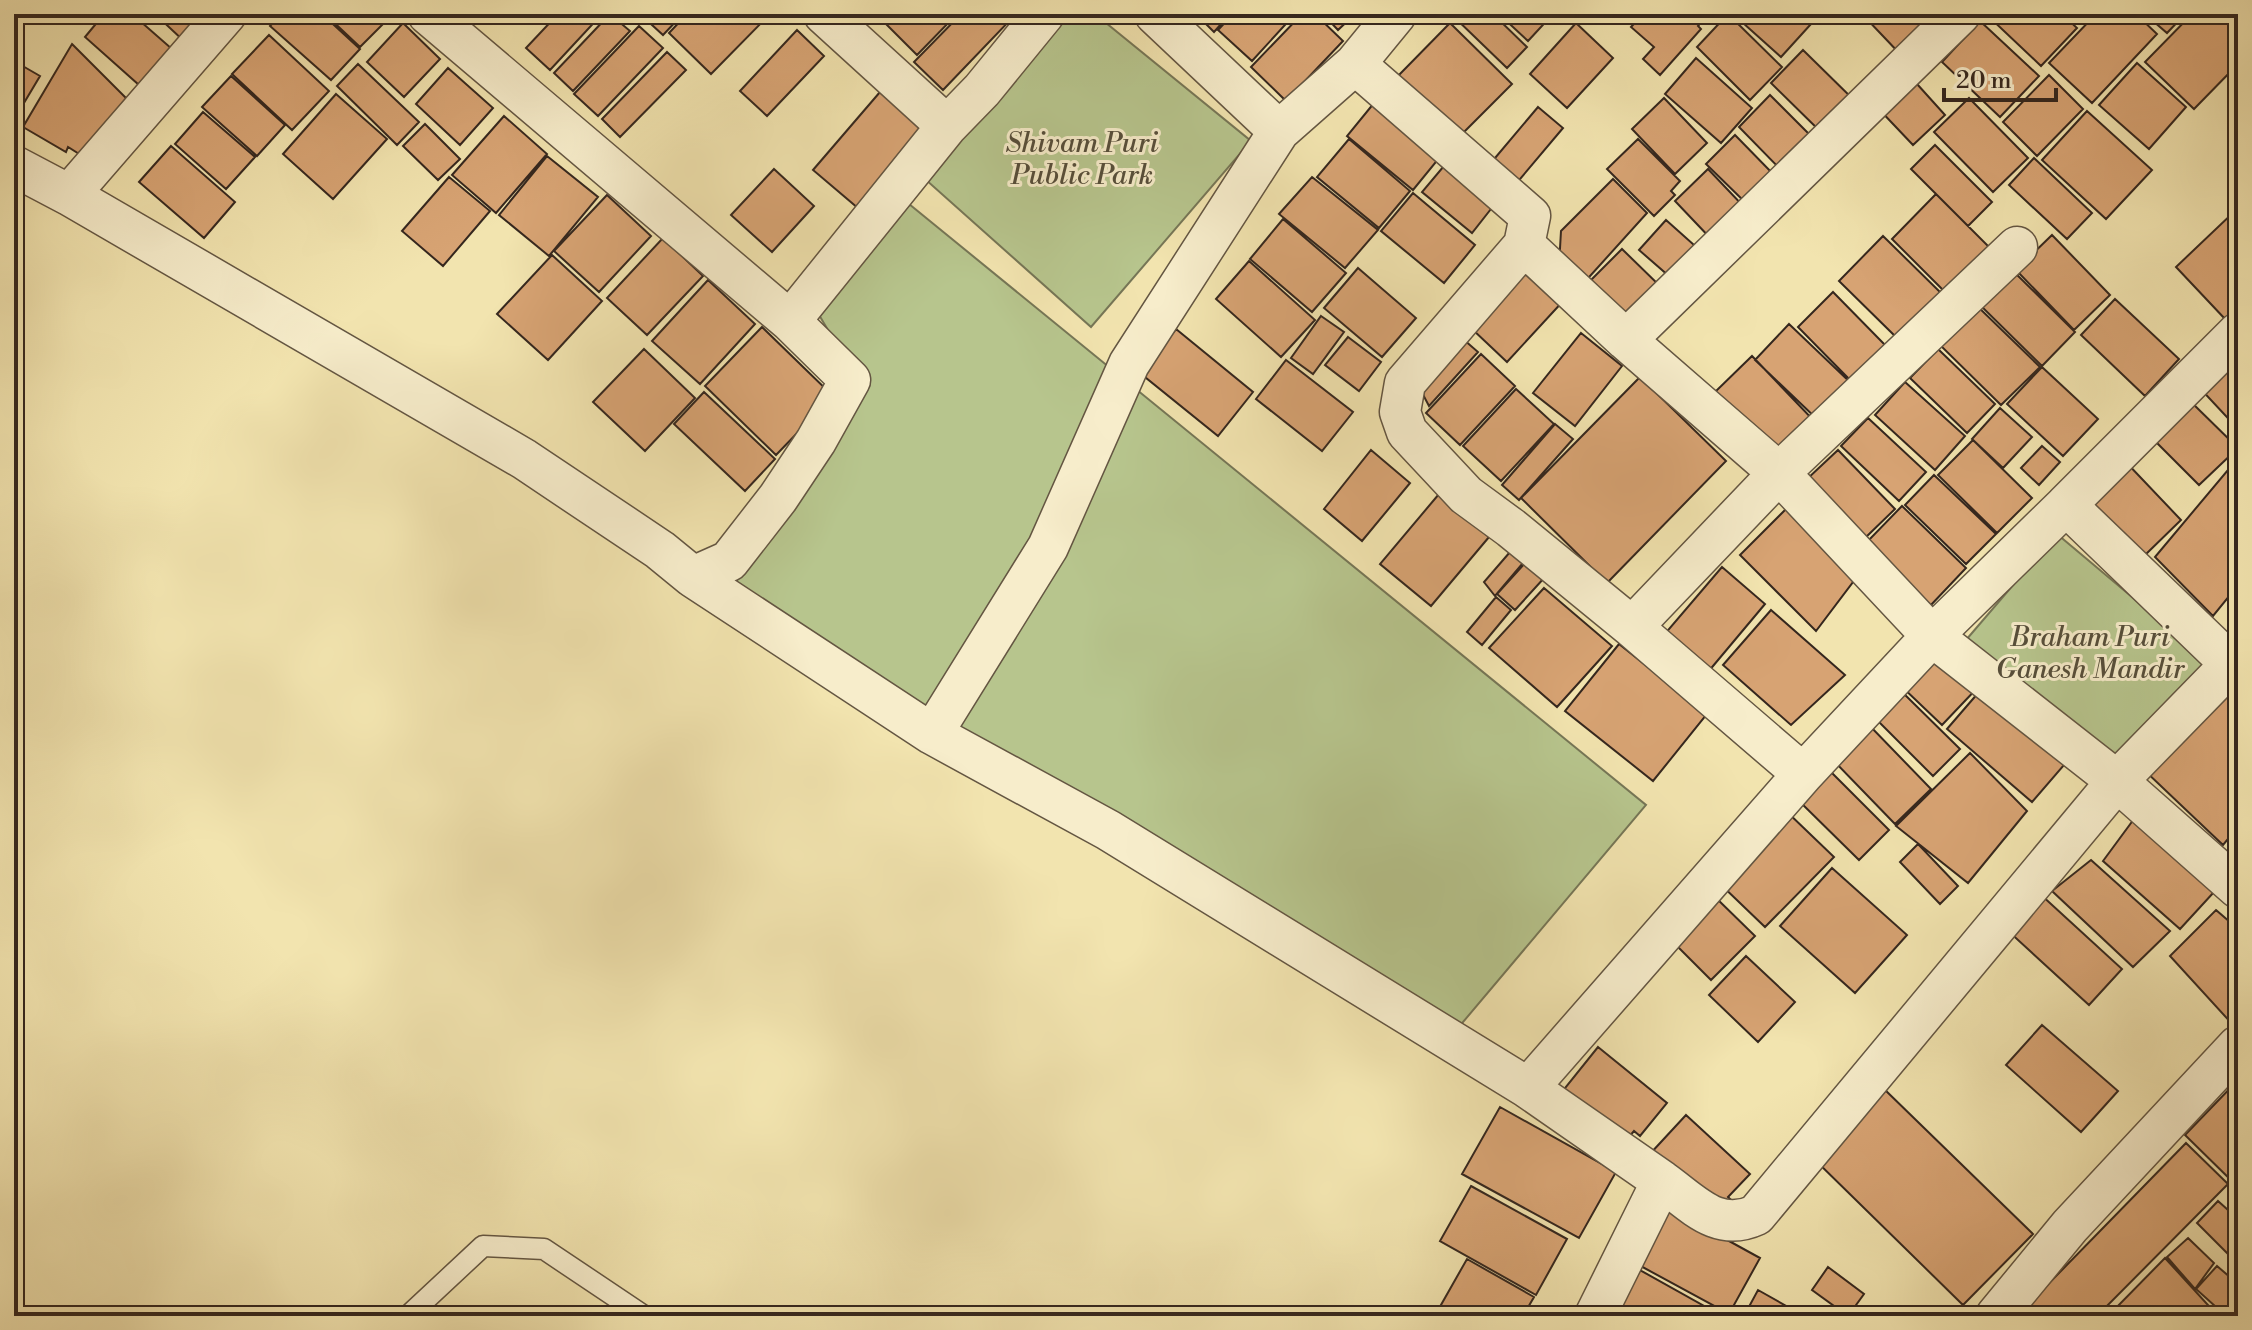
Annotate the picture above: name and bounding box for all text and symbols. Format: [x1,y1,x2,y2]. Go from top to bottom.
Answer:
scale bar [1944,52,2056,102]
text: 20 m [1956,66,2012,96]
park label: Shivam Puri Public Park [1005,126,1159,193]
park label: Braham Puri Ganesh Mandir [1995,620,2186,687]

